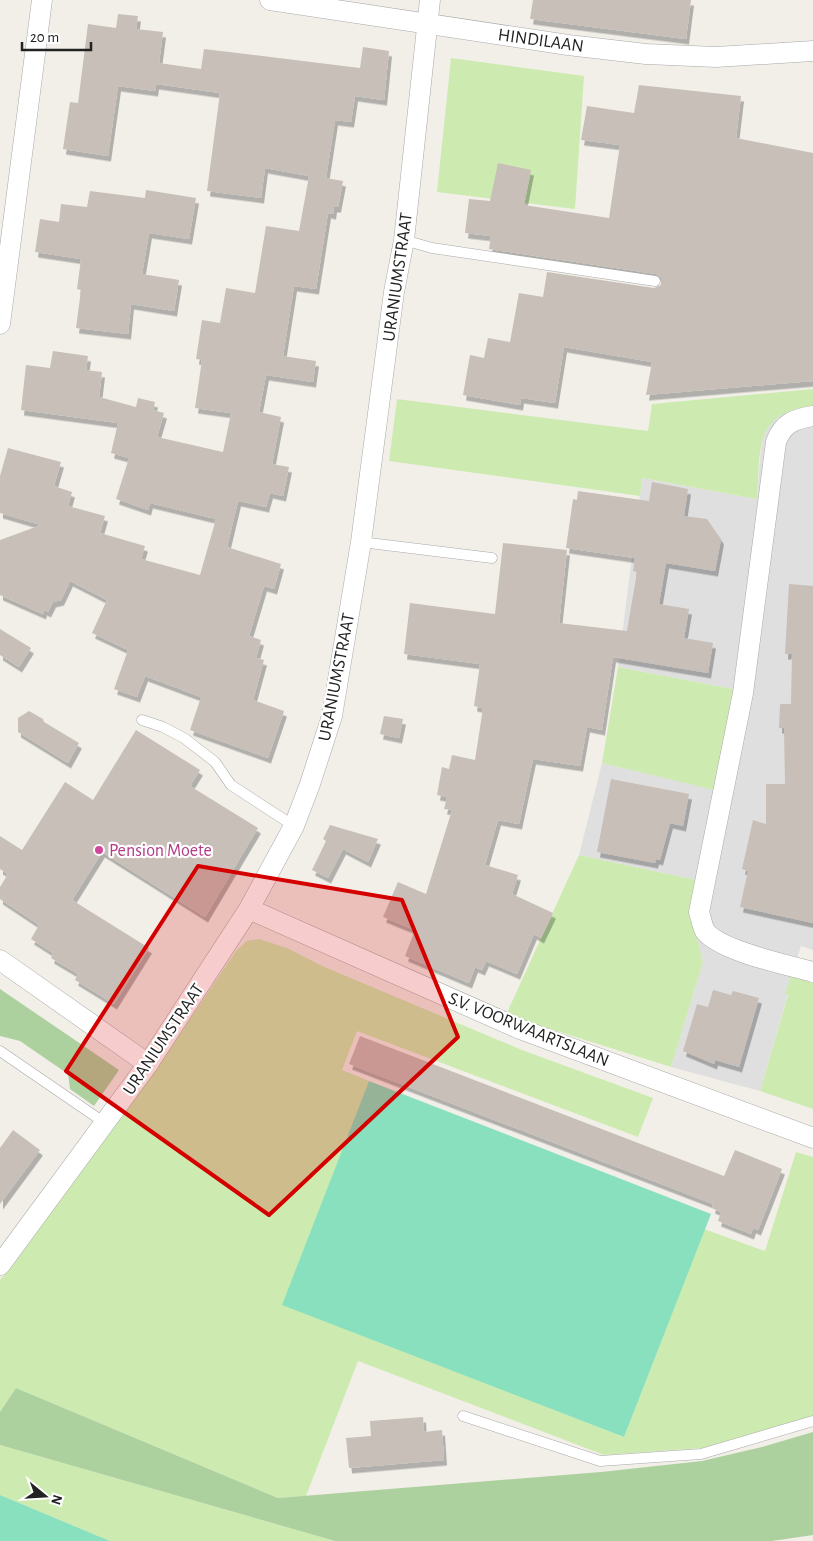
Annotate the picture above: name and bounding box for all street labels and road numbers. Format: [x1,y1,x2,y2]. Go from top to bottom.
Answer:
street label: HINDILAAN [497,26,585,56]
street label: URANIUMSTRAAT [380,211,416,343]
street label: URANIUMSTRAAT [316,612,358,743]
street label: URANIUMSTRAAT [120,981,208,1098]
street label: S.V. VOORWAARTSLAAN [446,990,611,1070]

